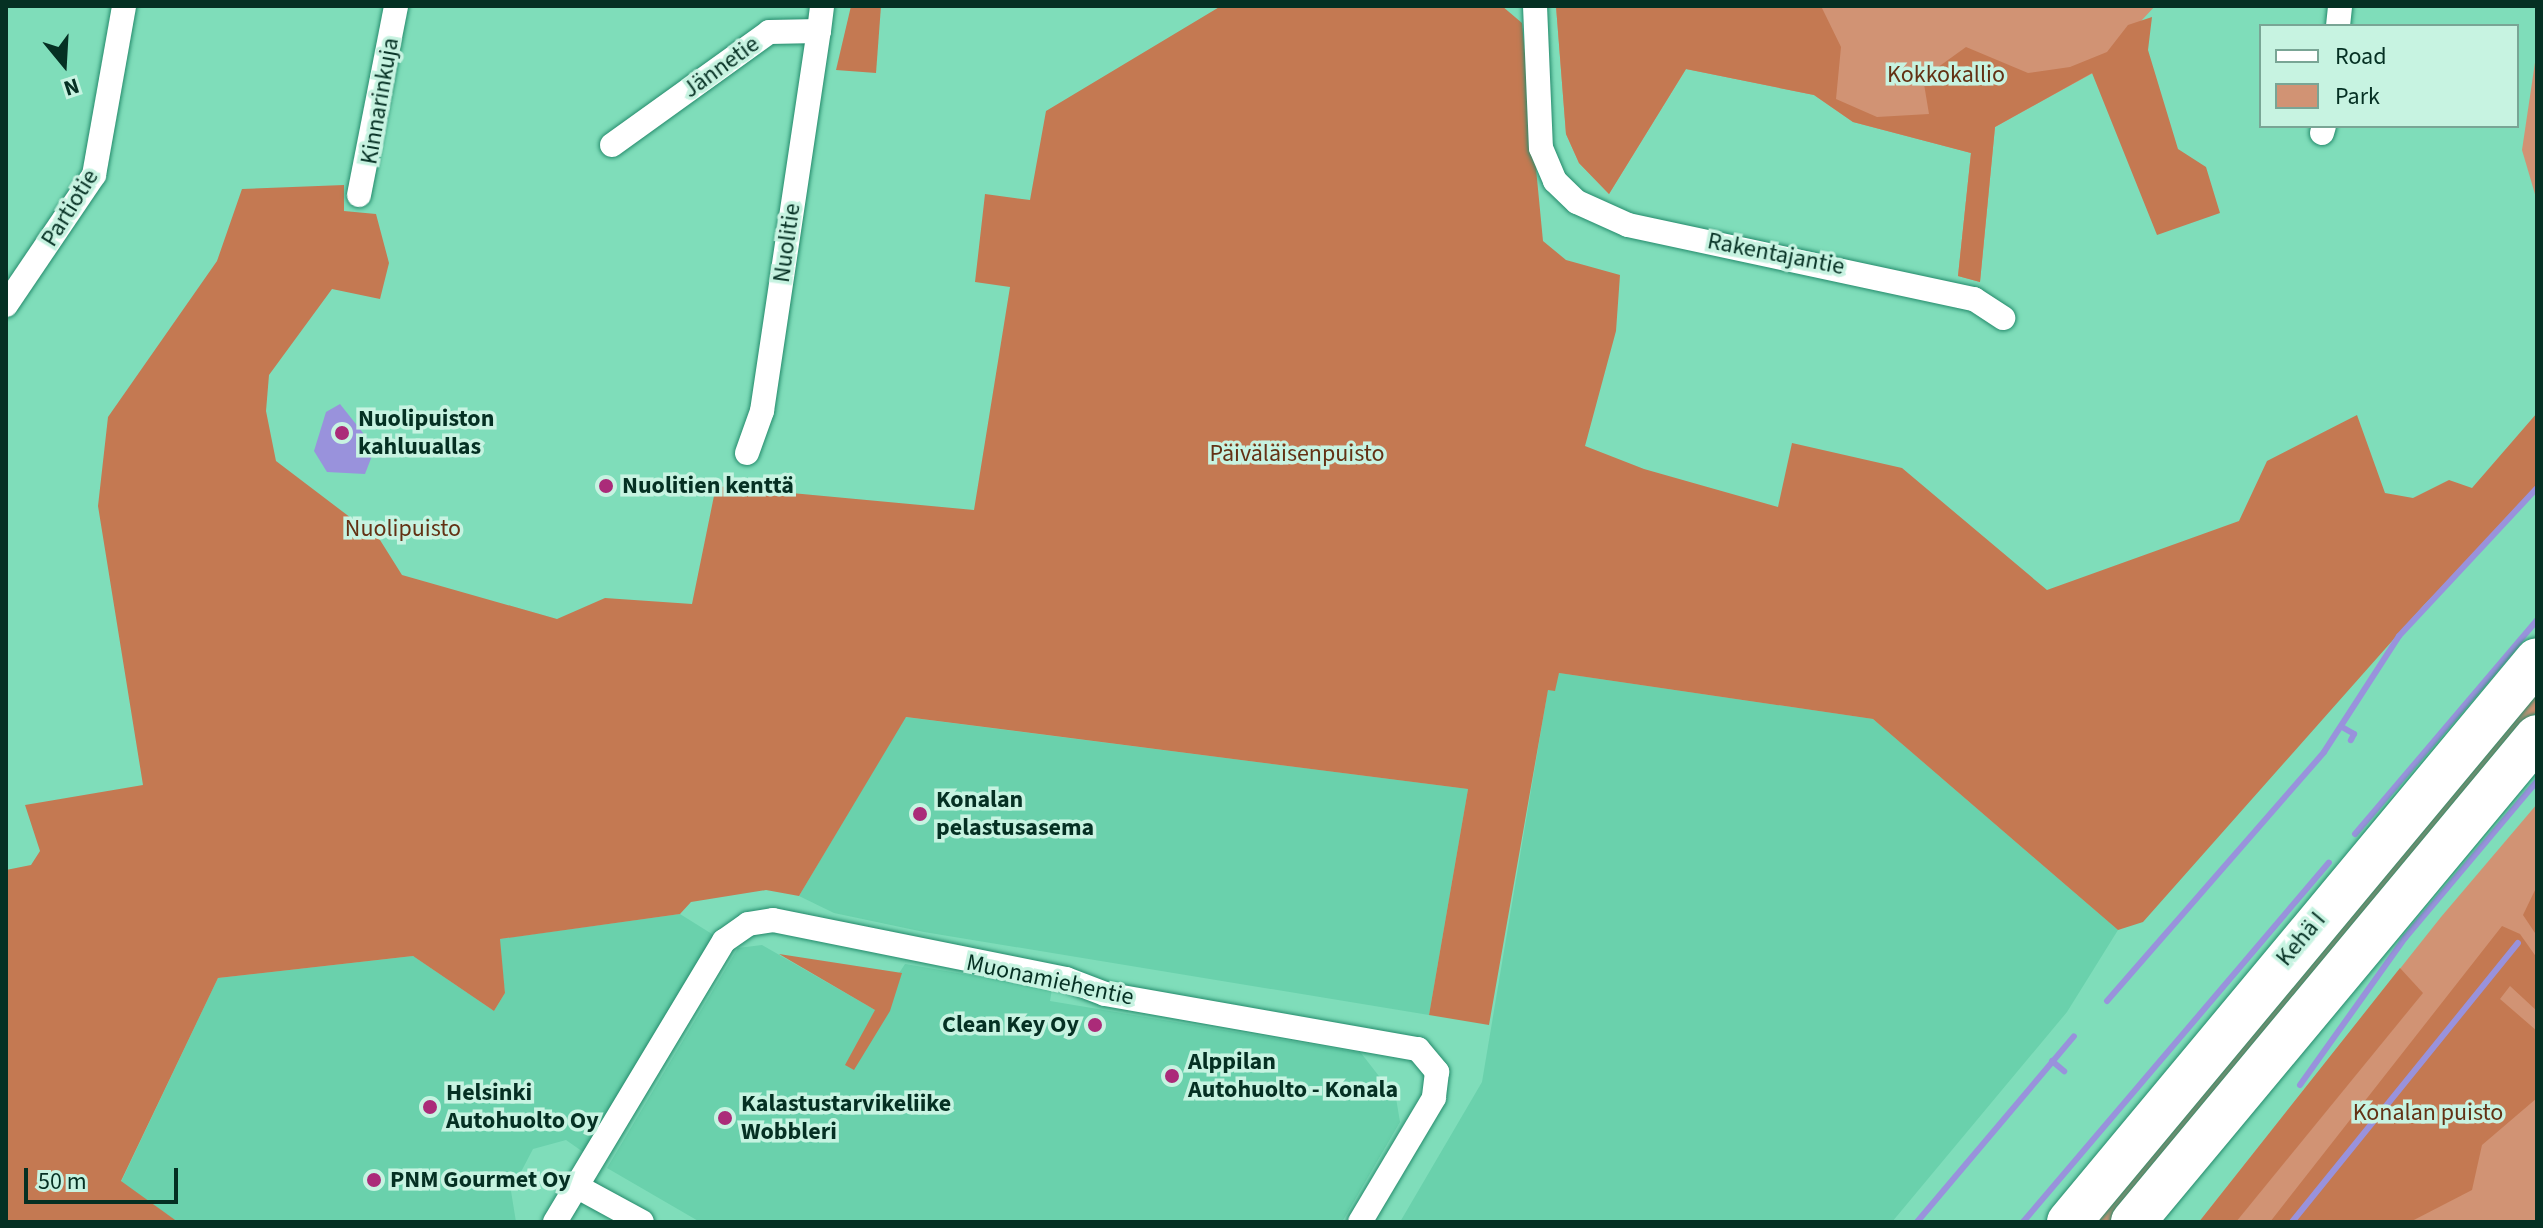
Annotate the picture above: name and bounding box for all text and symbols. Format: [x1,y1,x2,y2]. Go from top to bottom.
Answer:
north arrow [24,24,104,104]
legend [2259,24,2519,128]
street label: Jännetie [677,30,765,104]
street label: Kinnarinkuja [355,35,405,167]
text: Road [2335,39,2387,74]
park label: Kokkokallio [1887,61,2005,89]
text: N [60,69,83,104]
text: Park [2335,79,2380,114]
street label: Partiotie [35,164,105,252]
street label: Nuolitie [767,202,807,284]
street label: Rakentajantie [1705,227,1847,281]
place label: Nuolipuiston kahluuallas [358,405,494,461]
marker: Nuolipuiston kahluuallas [333,424,351,442]
park label: Päiväläisenpuisto [1209,440,1385,468]
place label: Nuolitien kenttä [622,472,794,500]
marker: Nuolitien kenttä [597,477,615,495]
park label: Nuolipuisto [345,515,461,543]
place label: Konalan pelastusasema [936,786,1094,842]
marker: Konalan pelastusasema [911,805,929,823]
street label: Kehä I [2270,906,2332,972]
street label: Muonamiehentie [964,948,1136,1012]
place label: Clean Key Oy [942,1011,1079,1039]
marker: Clean Key Oy [1086,1016,1104,1034]
place label: Alppilan Autohuolto - Konala [1188,1048,1398,1104]
marker: Alppilan Autohuolto - Konala [1163,1067,1181,1085]
place label: Helsinki Autohuolto Oy [446,1079,599,1135]
place label: Kalastustarvikeliike Wobbleri [741,1090,951,1146]
marker: Helsinki Autohuolto Oy [421,1098,439,1116]
park label: Konalan puisto [2353,1099,2503,1127]
marker: Kalastustarvikeliike Wobbleri [716,1109,734,1127]
scale bar [28,1152,182,1202]
text: 50 m [38,1164,87,1199]
place label: PNM Gourmet Oy [390,1166,571,1194]
marker: PNM Gourmet Oy [365,1171,383,1189]

